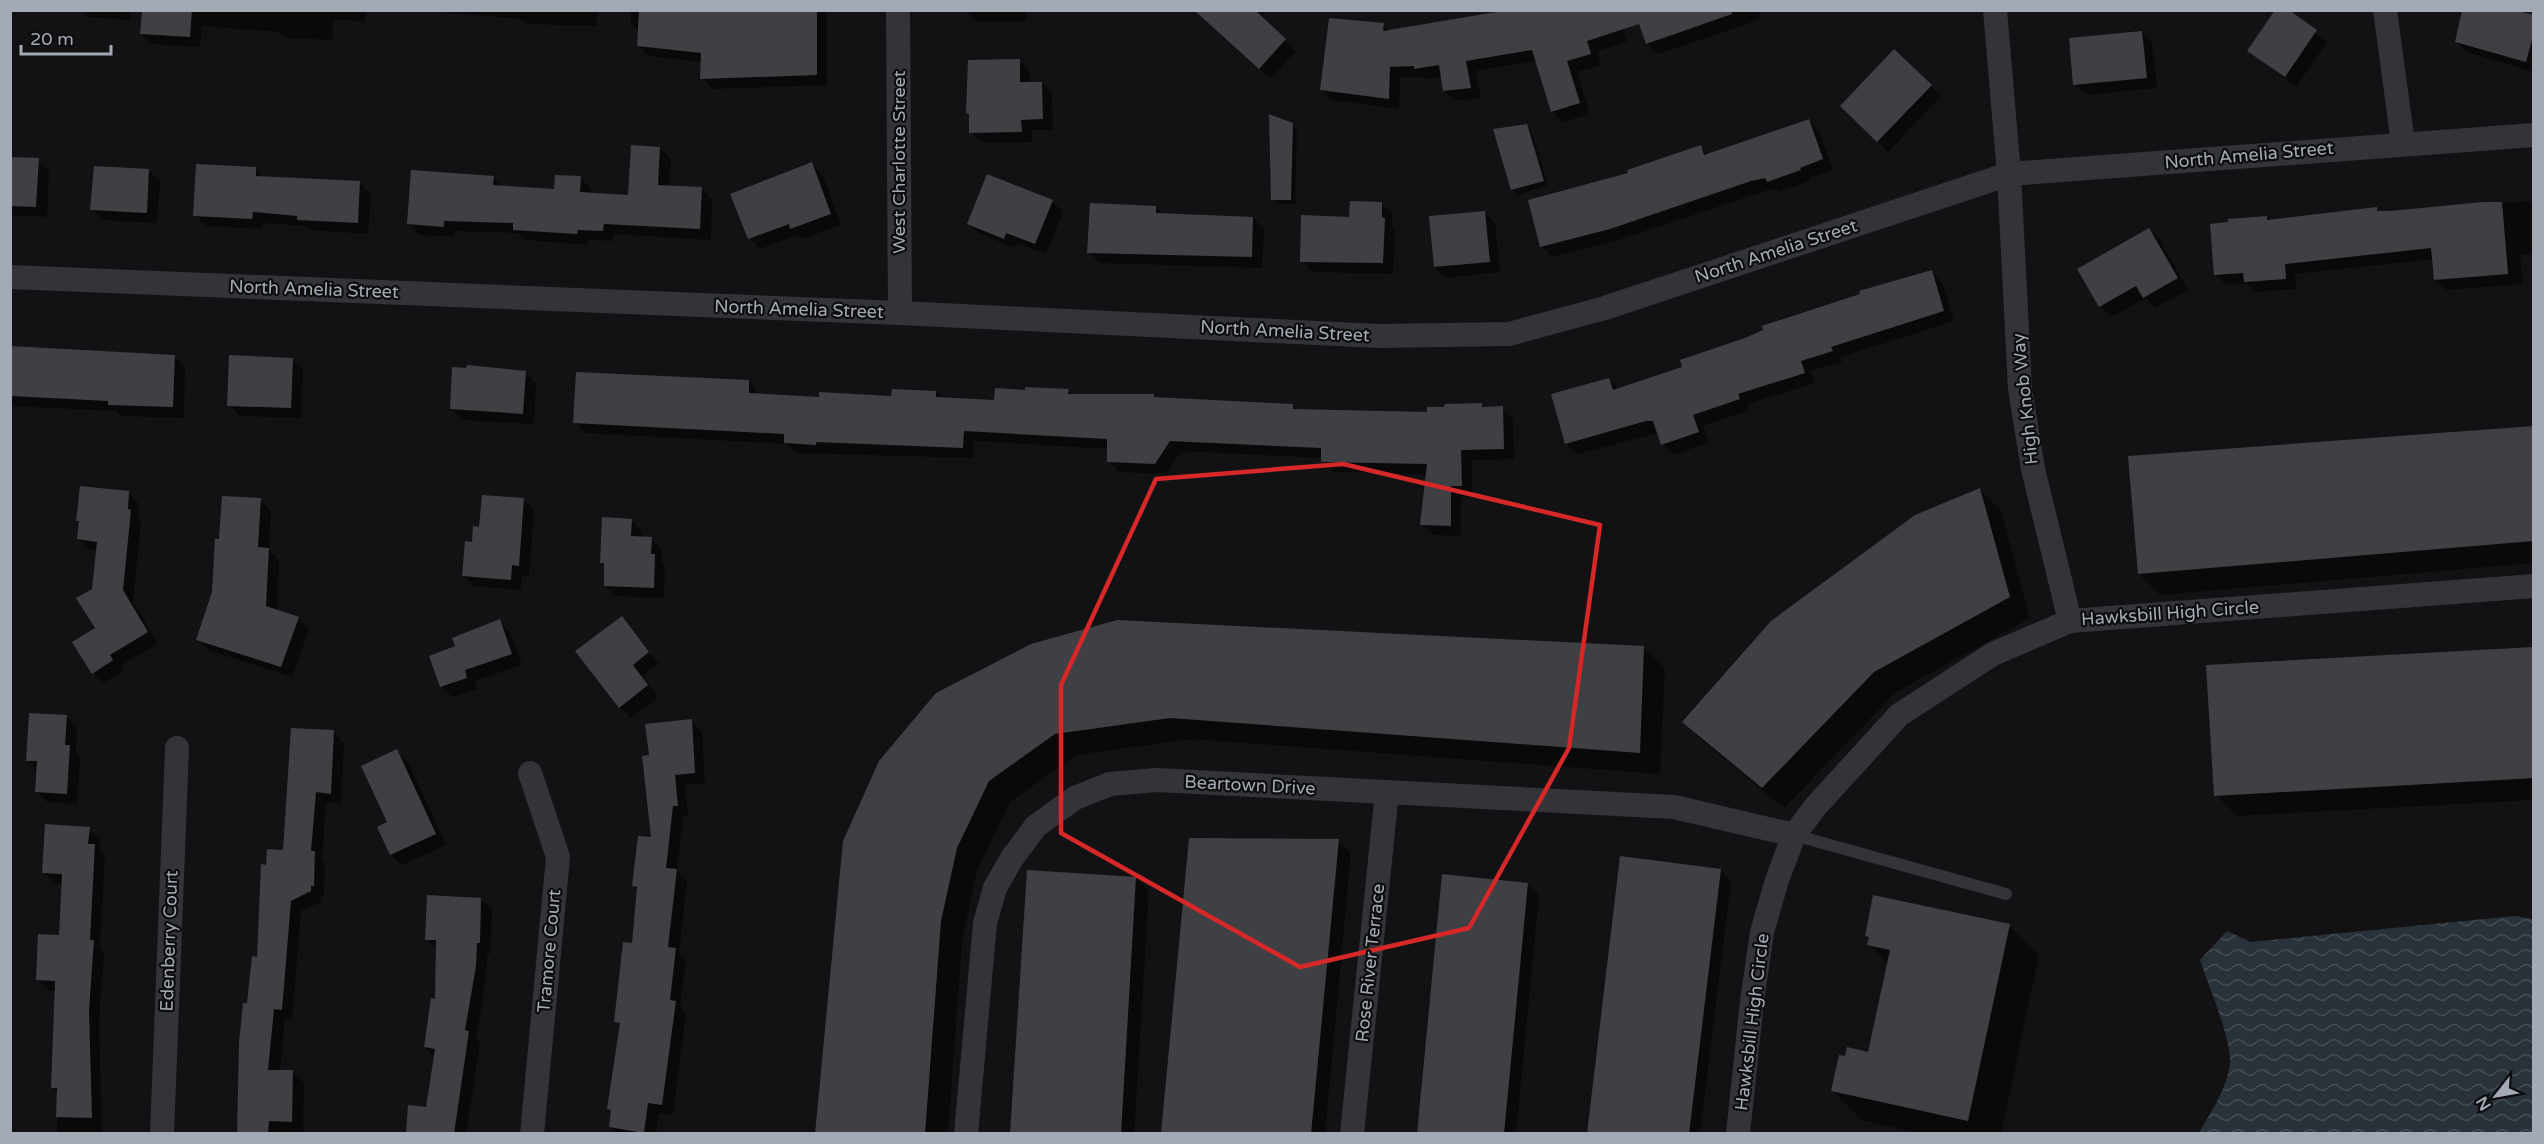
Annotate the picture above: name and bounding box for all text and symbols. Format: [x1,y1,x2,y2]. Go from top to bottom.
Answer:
scale bar [21,18,111,56]
text: 20 m [30,28,74,50]
street label: West Charlotte Street [888,70,910,254]
street label: North Amelia Street [2163,137,2335,173]
street label: North Amelia Street [1692,214,1860,288]
street label: North Amelia Street [229,275,399,303]
street label: North Amelia Street [714,295,884,323]
street label: North Amelia Street [1200,316,1370,346]
street label: High Knob Way [2007,332,2043,466]
street label: Hawksbill High Circle [2080,596,2260,630]
street label: Beartown Drive [1184,771,1316,799]
street label: Edenberry Court [156,870,182,1012]
street label: Rose River Terrace [1351,883,1389,1043]
street label: Tramore Court [533,888,565,1014]
street label: Hawksbill High Circle [1730,932,1774,1112]
north arrow [2466,1066,2526,1126]
text: N [2472,1093,2496,1114]

